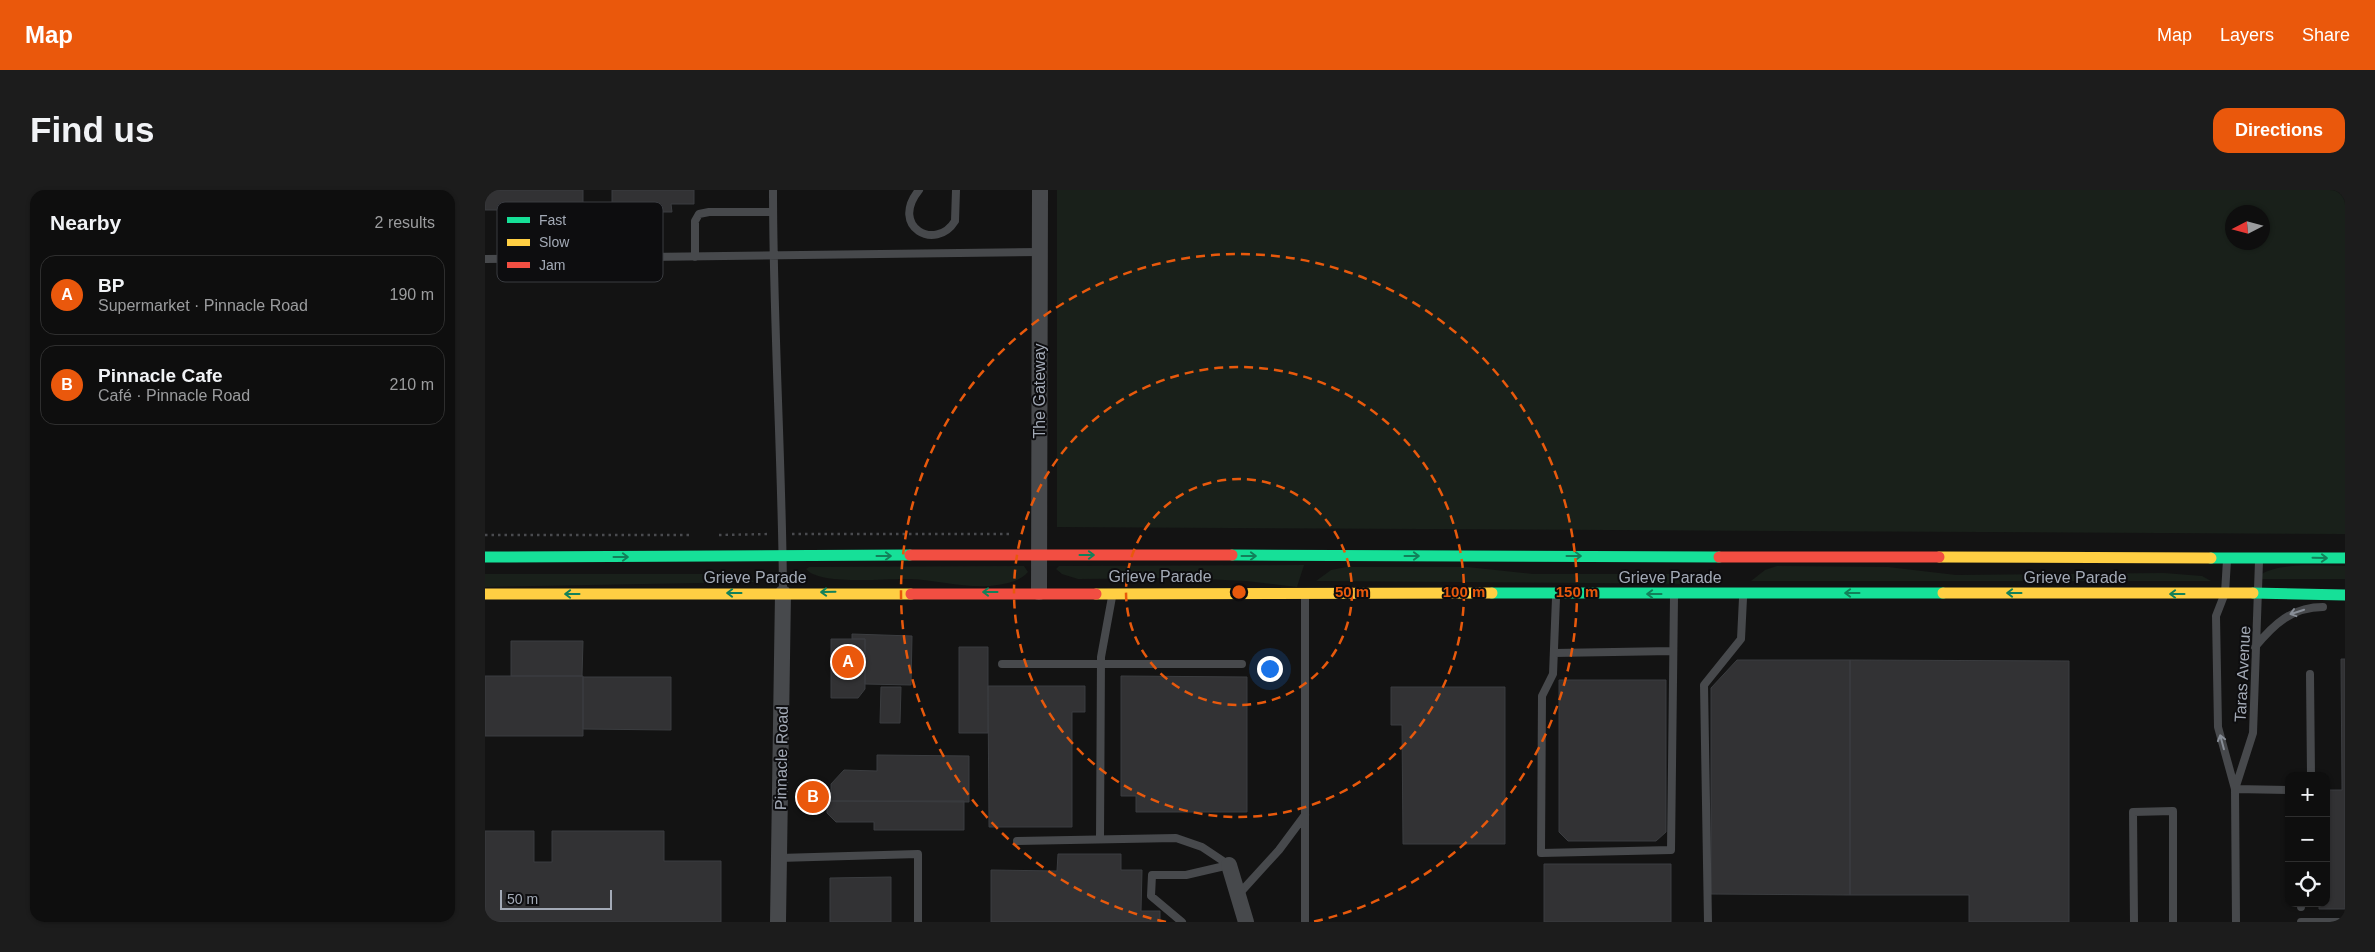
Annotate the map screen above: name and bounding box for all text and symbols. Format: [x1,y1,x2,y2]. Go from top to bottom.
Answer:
text: Map [25,21,73,48]
text: Map [2157,25,2192,45]
text: Layers [2220,25,2274,45]
text: Share [2302,25,2350,45]
button: Directions [2213,108,2345,153]
text: Find us [30,110,154,149]
legend [497,202,663,282]
north arrow [2225,205,2270,250]
text: Nearby [50,211,121,234]
text: Fast [539,212,566,228]
text: 2 results [375,214,435,231]
text: Slow [539,234,570,250]
text: Jam [539,257,565,273]
text: BP [98,275,124,296]
text: A [61,286,73,303]
text: 190 m [390,286,434,303]
text: Supermarket · Pinnacle Road [98,297,308,314]
street label: The Gateway [1031,343,1048,439]
text: Pinnacle Cafe [98,365,223,386]
text: B [61,376,73,393]
text: 210 m [390,376,434,393]
text: Café · Pinnacle Road [98,387,250,404]
one-way arrow [1078,550,1095,560]
one-way arrow [876,551,892,561]
one-way arrow [1241,551,1257,561]
one-way arrow [1404,551,1420,561]
one-way arrow [1566,551,1582,561]
one-way arrow [612,552,629,562]
one-way arrow [2311,553,2327,562]
street label: Grieve Parade [1108,568,1212,585]
street label: Grieve Parade [703,569,807,586]
street label: Grieve Parade [1618,569,1722,586]
street label: Grieve Parade [2023,569,2127,586]
centre of rings [1230,583,1248,601]
text: 50 m [1335,583,1369,600]
text: 100 m [1443,583,1485,600]
text: 150 m [1556,583,1598,600]
one-way arrow [820,587,836,597]
one-way arrow [983,587,999,597]
one-way arrow [727,588,743,598]
one-way arrow [1844,588,1860,598]
one-way arrow [2006,588,2022,598]
one-way arrow [564,589,580,599]
one-way arrow [1646,589,1662,599]
one-way arrow [2169,589,2185,599]
one-way arrow [2289,607,2305,617]
street label: Taras Avenue [2231,625,2254,723]
pin: A [832,643,864,681]
your location [1257,656,1283,682]
street label: Pinnacle Road [772,706,791,810]
one-way arrow [2217,734,2227,750]
map controls [2285,772,2330,907]
button: + [2285,772,2330,817]
pin: B [797,778,829,816]
button: − [2285,817,2330,862]
button: locate [2285,862,2330,907]
scale bar [500,887,613,910]
text: 50 m [507,891,538,907]

